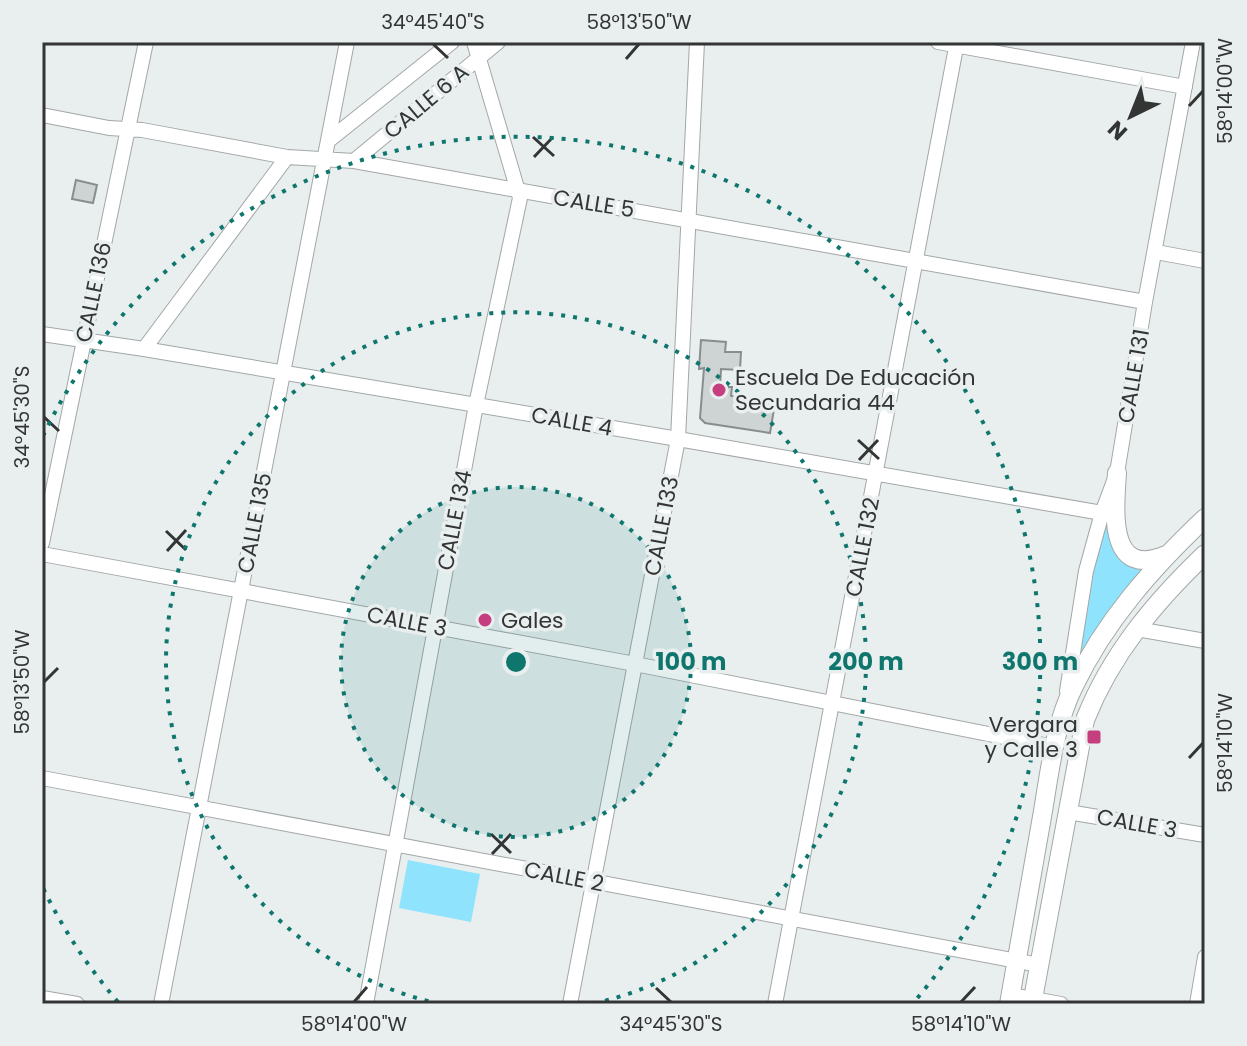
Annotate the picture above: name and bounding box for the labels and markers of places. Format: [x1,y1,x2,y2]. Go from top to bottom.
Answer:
place label: Escuela De Educación Secundaria 44 [735,362,975,418]
marker: Escuela De Educación Secundaria 44 [710,381,728,399]
place label: Gales [501,605,564,636]
marker: Gales [476,611,494,629]
centre of rings [502,648,530,676]
place label: Vergara y Calle 3 [985,709,1078,765]
marker: Vergara y Calle 3 [1085,728,1103,746]

